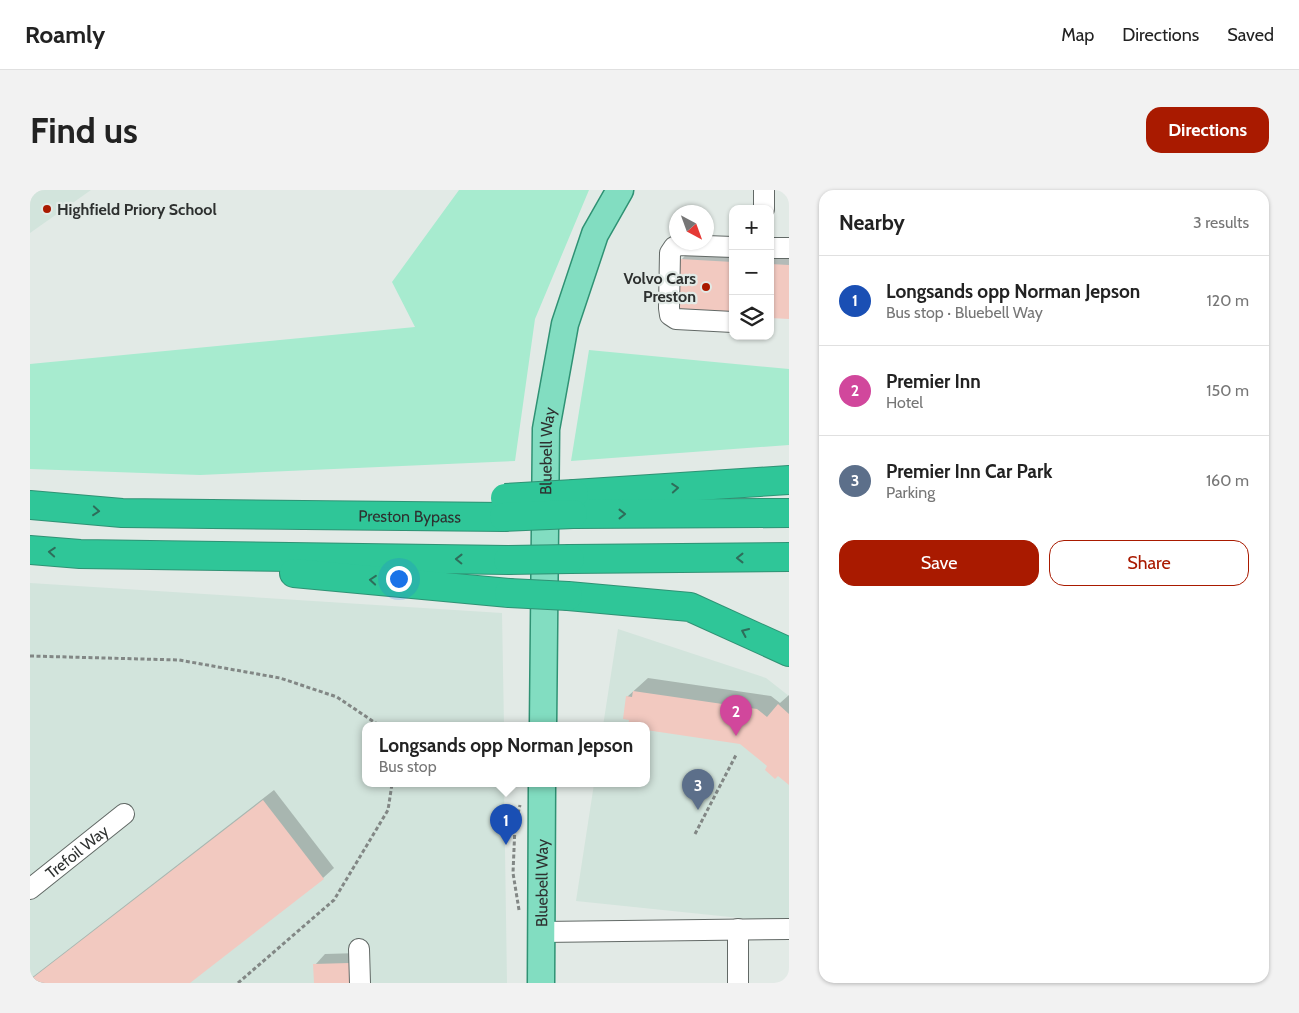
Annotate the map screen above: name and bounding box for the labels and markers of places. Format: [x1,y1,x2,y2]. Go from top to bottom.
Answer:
place label: Highfield Priory School [57,200,217,219]
marker: Highfield Priory School [41,203,53,215]
place label: Volvo Cars Preston [623,269,696,306]
marker: Volvo Cars Preston [700,281,712,293]
pin: 2 [720,695,752,736]
pin: 3 [682,769,714,810]
pin: 1 [490,804,522,845]

